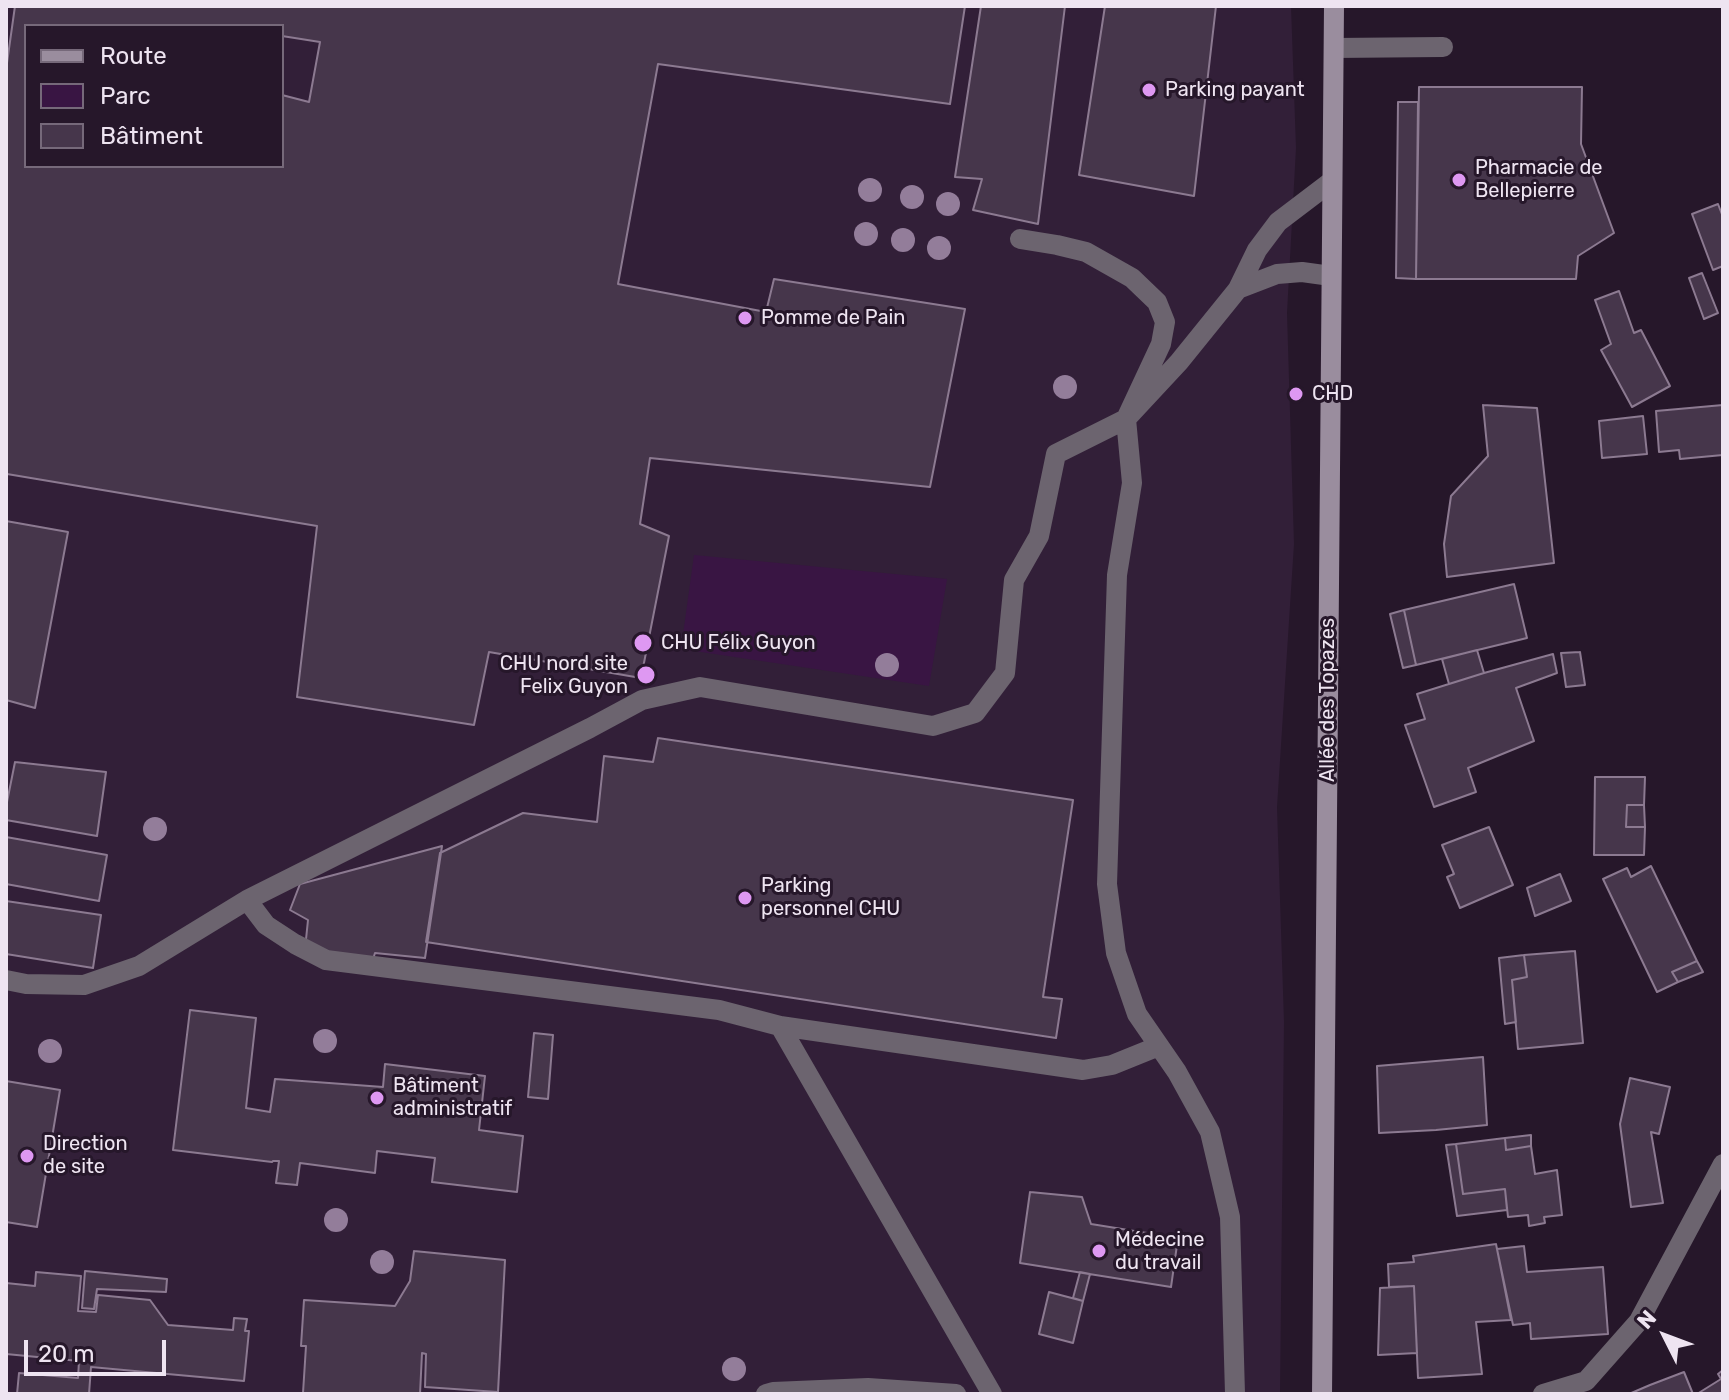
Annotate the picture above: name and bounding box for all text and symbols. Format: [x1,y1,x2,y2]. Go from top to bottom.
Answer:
legend [24,24,284,168]
text: Route [100,42,167,70]
place label: Parking payant [1165,78,1305,102]
marker: Parking payant [1140,81,1158,99]
text: Parc [100,82,151,110]
text: Bâtiment [100,122,203,150]
place label: Pharmacie de Bellepierre [1475,156,1603,203]
marker: Pharmacie de Bellepierre [1450,171,1468,189]
place label: Pomme de Pain [761,306,905,330]
marker: Pomme de Pain [736,309,754,327]
place label: CHD [1312,382,1353,406]
marker: CHD [1287,385,1305,403]
street label: Allée des Topazes [1316,618,1340,782]
place label: CHU Félix Guyon [661,631,815,655]
marker: CHU Félix Guyon [632,632,654,654]
place label: CHU nord site Felix Guyon [500,652,628,699]
marker: CHU nord site Felix Guyon [635,664,657,686]
place label: Parking personnel CHU [761,874,900,921]
marker: Parking personnel CHU [736,889,754,907]
place label: Bâtiment administratif [393,1074,512,1121]
marker: Bâtiment administratif [368,1089,386,1107]
place label: Direction de site [43,1132,128,1179]
marker: Direction de site [18,1147,36,1165]
place label: Médecine du travail [1115,1228,1204,1275]
marker: Médecine du travail [1090,1242,1108,1260]
north arrow [1625,1296,1705,1376]
text: N [1631,1305,1662,1335]
scale bar [28,1324,170,1374]
text: 20 m [38,1340,95,1368]

